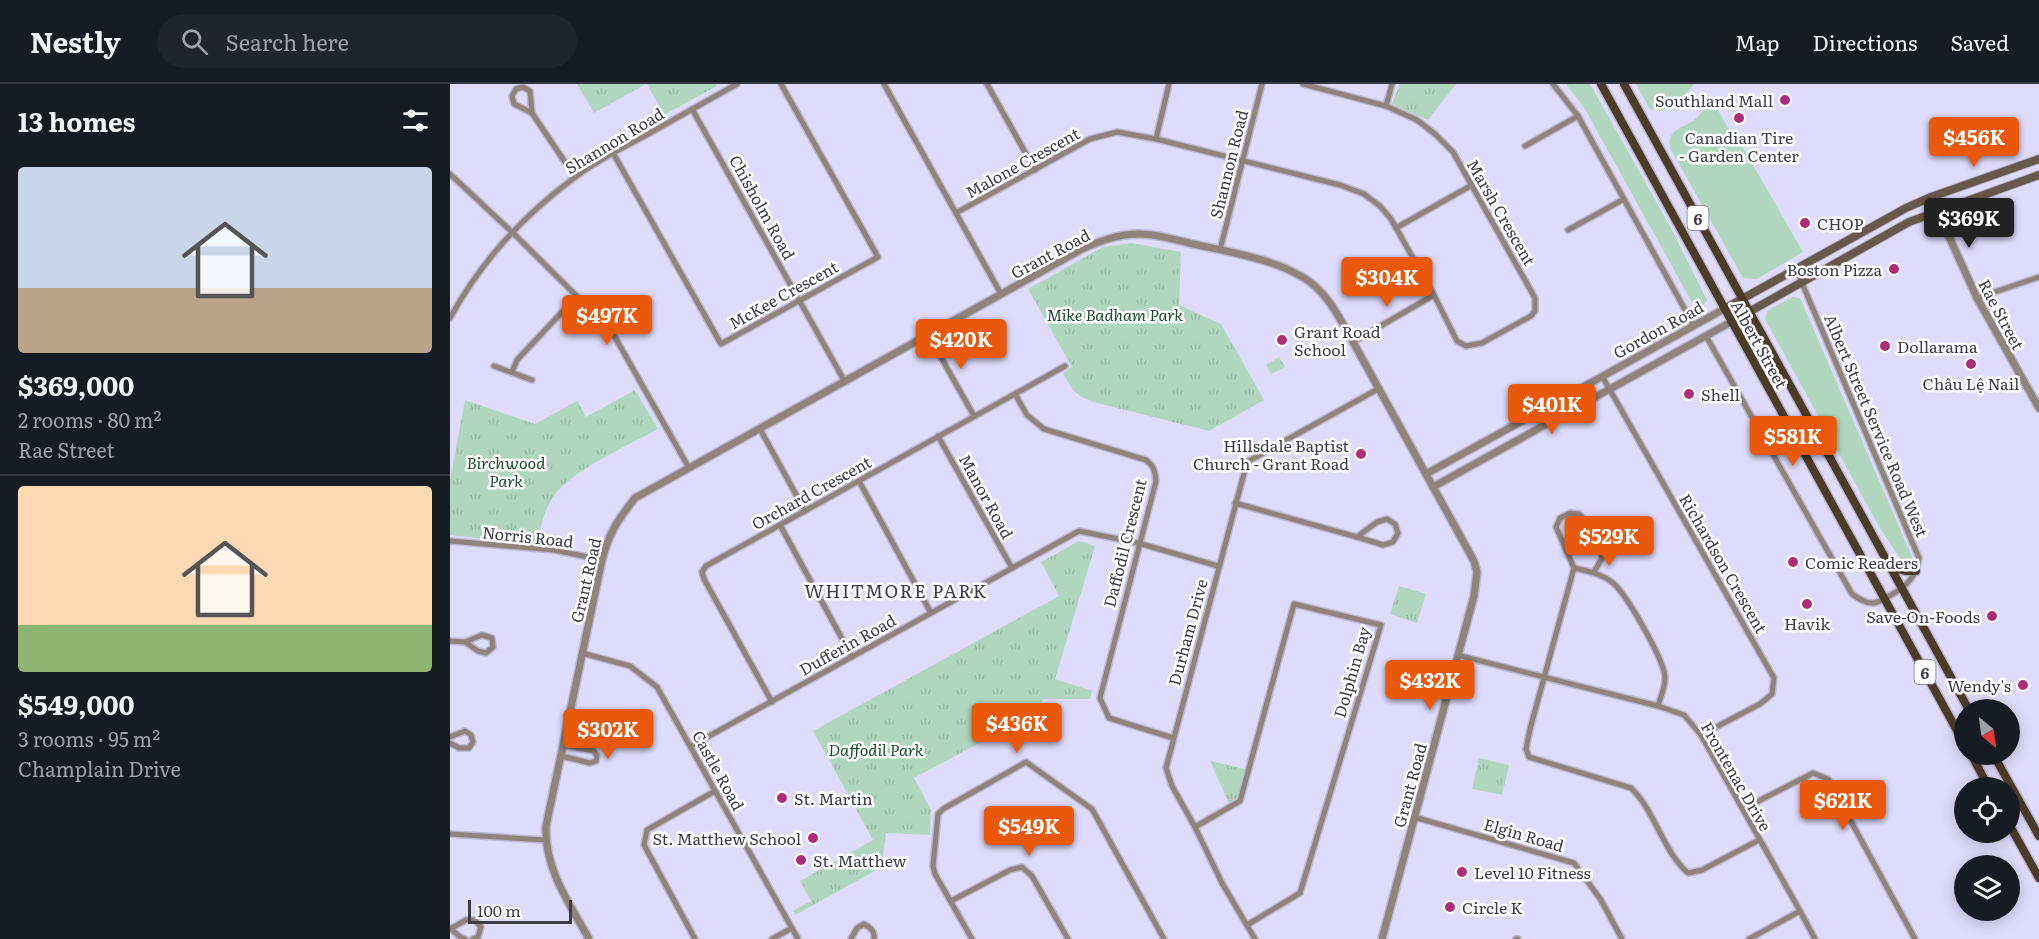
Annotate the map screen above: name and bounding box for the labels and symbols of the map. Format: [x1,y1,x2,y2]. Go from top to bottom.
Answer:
place label: Southland Mall [1655,88,1773,112]
marker: Southland Mall [1778,93,1792,107]
street label: Shannon Road [560,101,668,179]
street label: Shannon Road [1203,107,1253,221]
marker: Canadian Tire - Garden Center [1732,111,1746,125]
pin: $456K [1932,117,2016,168]
street label: Malone Crescent [961,120,1084,203]
place label: Canadian Tire - Garden Center [1679,125,1799,167]
street label: Chisholm Road [724,150,802,264]
street label: Marsh Crescent [1462,154,1542,270]
pin: $369K [1927,198,2011,249]
road number: 6 [1688,206,1708,230]
place label: CHOP [1817,211,1864,235]
marker: CHOP [1798,216,1812,230]
street label: Grant Road [1006,222,1094,284]
street label: McKee Crescent [724,254,843,334]
pin: $304K [1345,257,1429,308]
place label: Boston Pizza [1787,257,1882,281]
marker: Boston Pizza [1887,262,1901,276]
street label: Rae Street [1973,274,2031,354]
street label: Gordon Road [1608,294,1708,364]
pin: $497K [565,295,649,346]
street label: Albert Street [1726,295,1795,393]
park label: Mike Badham Park [1047,302,1183,326]
street label: Albert Street Service Road West [1819,310,1935,541]
pin: $420K [919,319,1003,370]
place label: Grant Road School [1294,319,1381,361]
marker: Grant Road School [1275,333,1289,347]
place label: Dollarama [1897,334,1978,358]
marker: Dollarama [1878,339,1892,353]
marker: Châu Lệ Nail [1964,357,1978,371]
place label: Châu Lệ Nail [1923,371,2019,395]
place label: Shell [1701,382,1740,406]
pin: $401K [1510,384,1594,435]
marker: Shell [1682,387,1696,401]
pin: $581K [1751,416,1835,467]
place label: Hillsdale Baptist Church - Grant Road [1193,433,1350,475]
marker: Hillsdale Baptist Church - Grant Road [1354,447,1368,461]
street label: Orchard Crescent [747,449,876,535]
street label: Manor Road [954,449,1020,543]
park label: Birchwood Park [467,450,546,492]
street label: Daffodil Crescent [1096,476,1152,610]
street label: Richardson Crescent [1674,489,1774,638]
pin: $529K [1567,516,1651,567]
street label: Norris Road [481,519,575,553]
street label: Grant Road [564,535,606,625]
place label: Comic Readers [1805,550,1918,574]
marker: Comic Readers [1786,555,1800,569]
street label: Durham Drive [1161,576,1213,688]
district label: WHITMORE PARK [804,577,988,604]
marker: Havik [1800,597,1814,611]
place label: Save-On-Foods [1866,604,1980,628]
street label: Dufferin Road [794,607,900,681]
marker: Save-On-Foods [1985,609,1999,623]
place label: Havik [1784,611,1830,635]
street label: Dolphin Bay [1327,623,1376,720]
pin: $432K [1388,660,1472,711]
road number: 6 [1914,660,1936,684]
place label: Wendy's [1947,673,2011,697]
marker: Wendy's [2016,678,2030,692]
north arrow [1954,699,2020,765]
pin: $436K [975,703,1059,754]
pin: $302K [566,709,650,760]
street label: Frontenac Drive [1696,717,1778,835]
street label: Castle Road [687,725,751,815]
park label: Daffodil Park [828,737,924,761]
street label: Grant Road [1386,740,1432,830]
pin: $621K [1801,780,1885,831]
place label: St. Martin [794,786,873,810]
marker: St. Martin [775,791,789,805]
pin: $549K [987,806,1071,857]
street label: Elgin Road [1481,811,1567,857]
place label: St. Matthew School [652,826,801,850]
marker: St. Matthew School [806,831,820,845]
place label: St. Matthew [813,848,907,872]
marker: St. Matthew [794,853,808,867]
place label: Level 10 Fitness [1474,860,1591,884]
marker: Level 10 Fitness [1455,865,1469,879]
place label: Circle K [1462,895,1523,919]
scale bar [468,897,572,924]
marker: Circle K [1443,900,1457,914]

